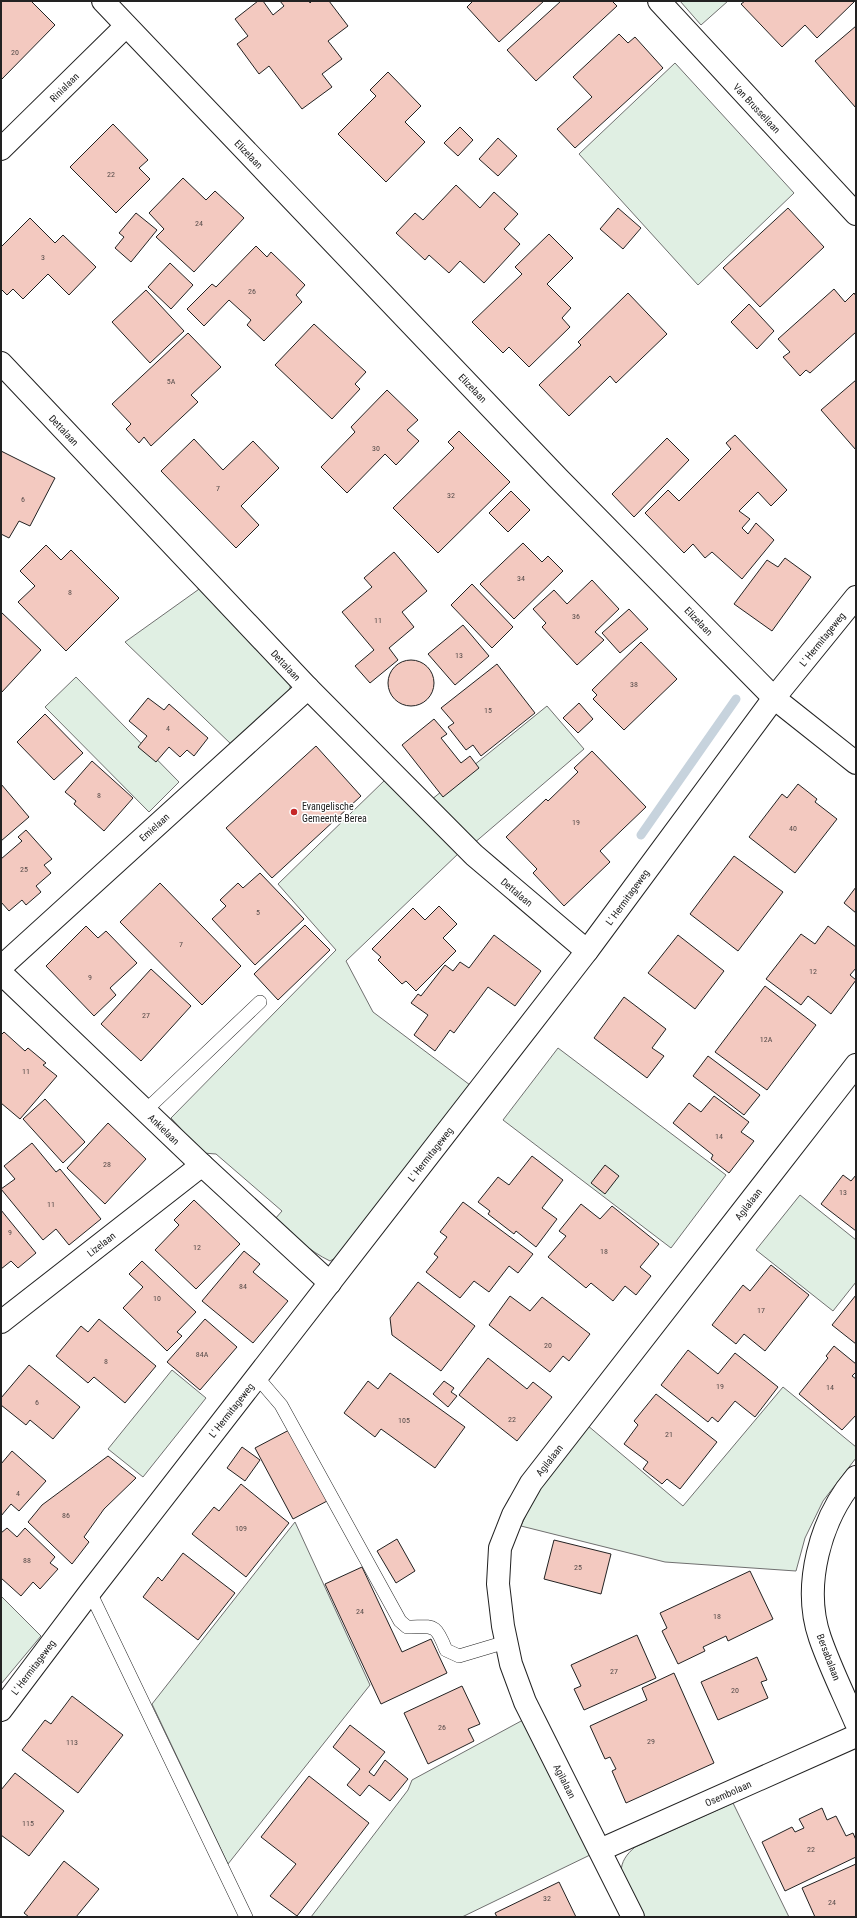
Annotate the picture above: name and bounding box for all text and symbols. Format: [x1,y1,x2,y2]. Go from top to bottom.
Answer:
house number: 20 [11,48,19,57]
street label: Rinialaan [48,71,81,104]
street label: Van Brussellaan [731,81,782,135]
street label: Elizelaan [232,138,265,171]
house number: 22 [107,170,115,179]
house number: 24 [195,219,203,228]
house number: 3 [41,253,45,262]
house number: 26 [248,287,256,296]
street label: Elizelaan [456,372,489,405]
house number: 5A [167,377,176,386]
street label: Dettalaan [47,413,81,448]
house number: 30 [372,444,380,453]
house number: 7 [216,484,220,493]
house number: 32 [447,491,455,500]
house number: 6 [21,495,25,504]
house number: 34 [517,574,525,583]
house number: 8 [68,588,72,597]
street label: Elizelaan [682,605,715,638]
street label: L' Hermitageweg [797,610,847,668]
house number: 36 [572,612,580,621]
house number: 11 [374,616,382,625]
street label: Dettalaan [269,648,303,683]
house number: 13 [455,651,463,660]
house number: 38 [630,680,638,689]
house number: 15 [484,706,492,715]
house number: 4 [166,724,170,733]
house number: 8 [97,791,101,800]
place label: Evangelische Gemeente Berea [302,801,367,824]
marker: Evangelische Gemeente Berea [289,807,299,817]
street label: Emielaan [137,811,172,844]
house number: 19 [572,818,580,827]
house number: 40 [789,824,797,833]
house number: 25 [20,865,28,874]
street label: L' Hermitageweg [604,867,651,927]
street label: Dettalaan [499,876,535,909]
house number: 5 [256,908,260,917]
house number: 7 [179,940,183,949]
house number: 12 [809,967,817,976]
house number: 9 [88,973,92,982]
house number: 27 [142,1011,150,1020]
house number: 12A [760,1035,773,1044]
house number: 11 [22,1067,30,1076]
street label: Ankielaan [146,1112,182,1147]
street label: L' Hermitageweg [406,1125,455,1184]
house number: 14 [715,1132,723,1141]
house number: 28 [103,1160,111,1169]
street label: Agilalaan [733,1186,764,1222]
house number: 13 [839,1188,847,1197]
house number: 11 [47,1200,55,1209]
house number: 9 [8,1228,12,1237]
street label: Lizelaan [85,1230,118,1259]
house number: 12 [193,1243,201,1252]
house number: 18 [600,1247,608,1256]
house number: 84 [239,1282,247,1291]
house number: 10 [153,1294,161,1303]
house number: 17 [757,1306,765,1315]
house number: 20 [544,1341,552,1350]
house number: 84A [196,1350,209,1359]
house number: 8 [104,1357,108,1366]
street label: L' Hermitageweg [207,1381,256,1440]
house number: 19 [716,1382,724,1391]
house number: 14 [826,1383,834,1392]
house number: 6 [35,1398,39,1407]
house number: 22 [508,1415,516,1424]
house number: 105 [398,1416,410,1425]
house number: 21 [665,1430,673,1439]
street label: Agilalaan [534,1442,565,1478]
house number: 4 [16,1489,20,1498]
house number: 86 [62,1511,70,1520]
house number: 109 [235,1524,247,1533]
house number: 88 [23,1556,31,1565]
house number: 25 [574,1563,582,1572]
house number: 24 [356,1607,364,1616]
house number: 18 [713,1612,721,1621]
street label: Bersabalaan [815,1632,843,1682]
street label: L' Hermitageweg [9,1638,58,1697]
house number: 27 [610,1667,618,1676]
house number: 20 [731,1686,739,1695]
house number: 26 [438,1723,446,1732]
house number: 29 [647,1737,655,1746]
house number: 113 [66,1738,78,1747]
street label: Agilalaan [551,1762,578,1800]
street label: Osembolaan [703,1778,753,1809]
house number: 115 [22,1819,34,1828]
house number: 22 [807,1845,815,1854]
house number: 32 [543,1894,551,1903]
house number: 24 [828,1898,836,1907]

